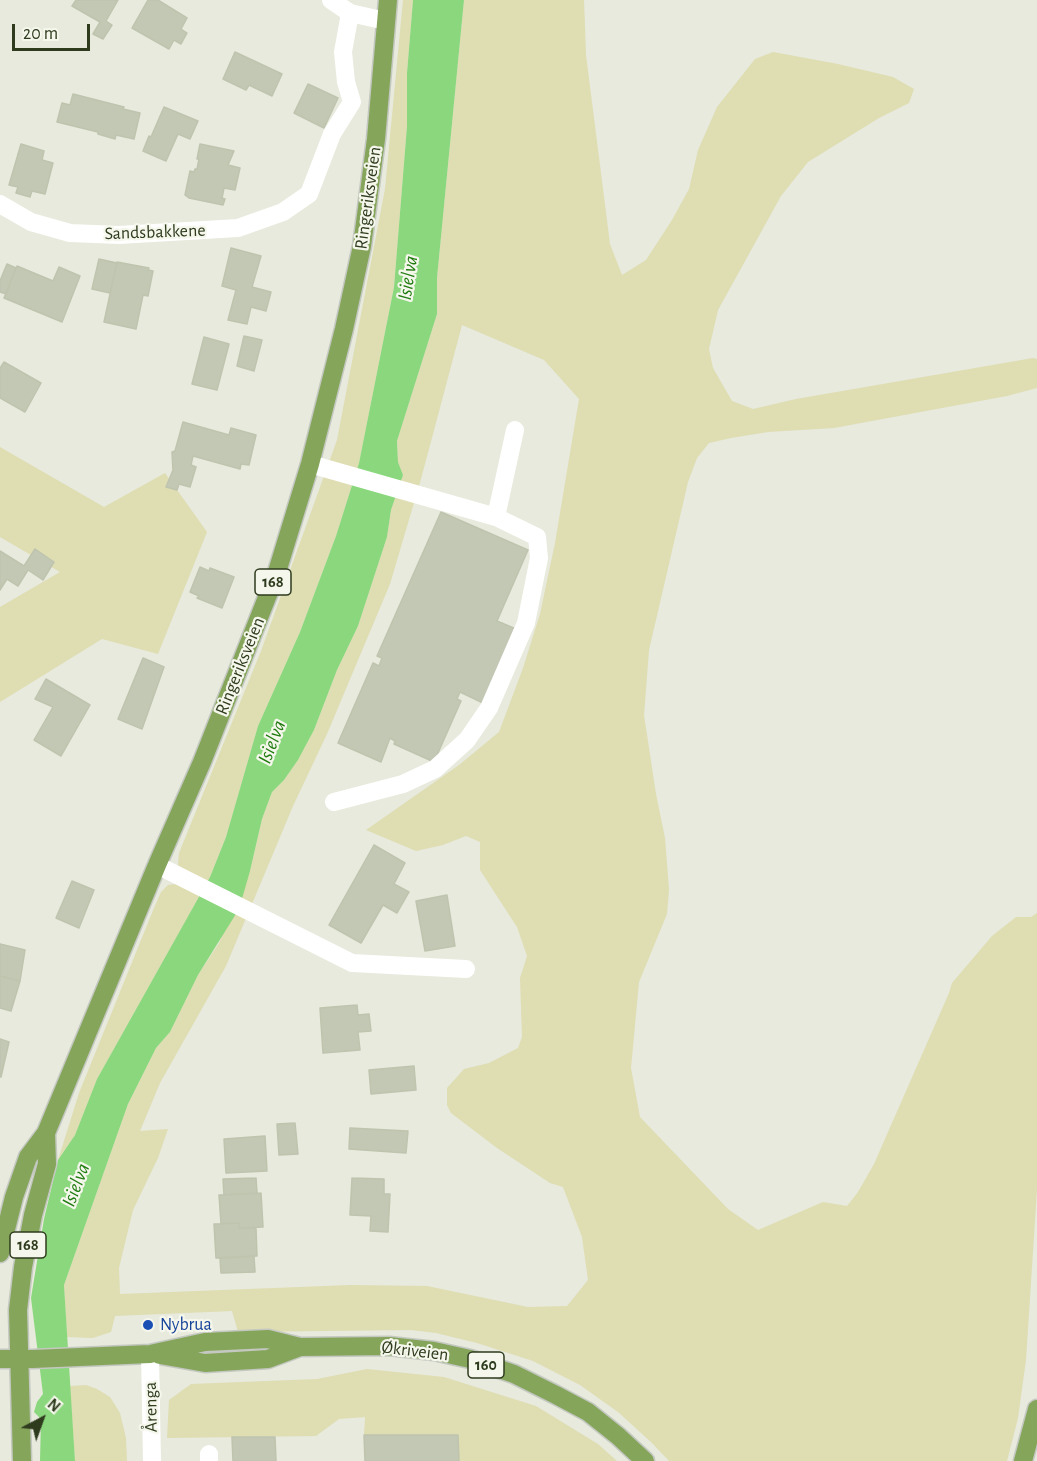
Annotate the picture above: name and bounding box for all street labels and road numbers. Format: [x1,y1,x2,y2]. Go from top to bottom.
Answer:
street label: Ringeriksveien [350,145,386,251]
street label: Sandsbakkene [104,219,206,245]
road number: 168 [255,569,291,595]
street label: Ringeriksveien [211,614,269,718]
road number: 168 [10,1232,46,1258]
street label: Økriveien [380,1336,450,1366]
road number: 160 [468,1352,504,1378]
street label: Årenga [140,1382,162,1432]

